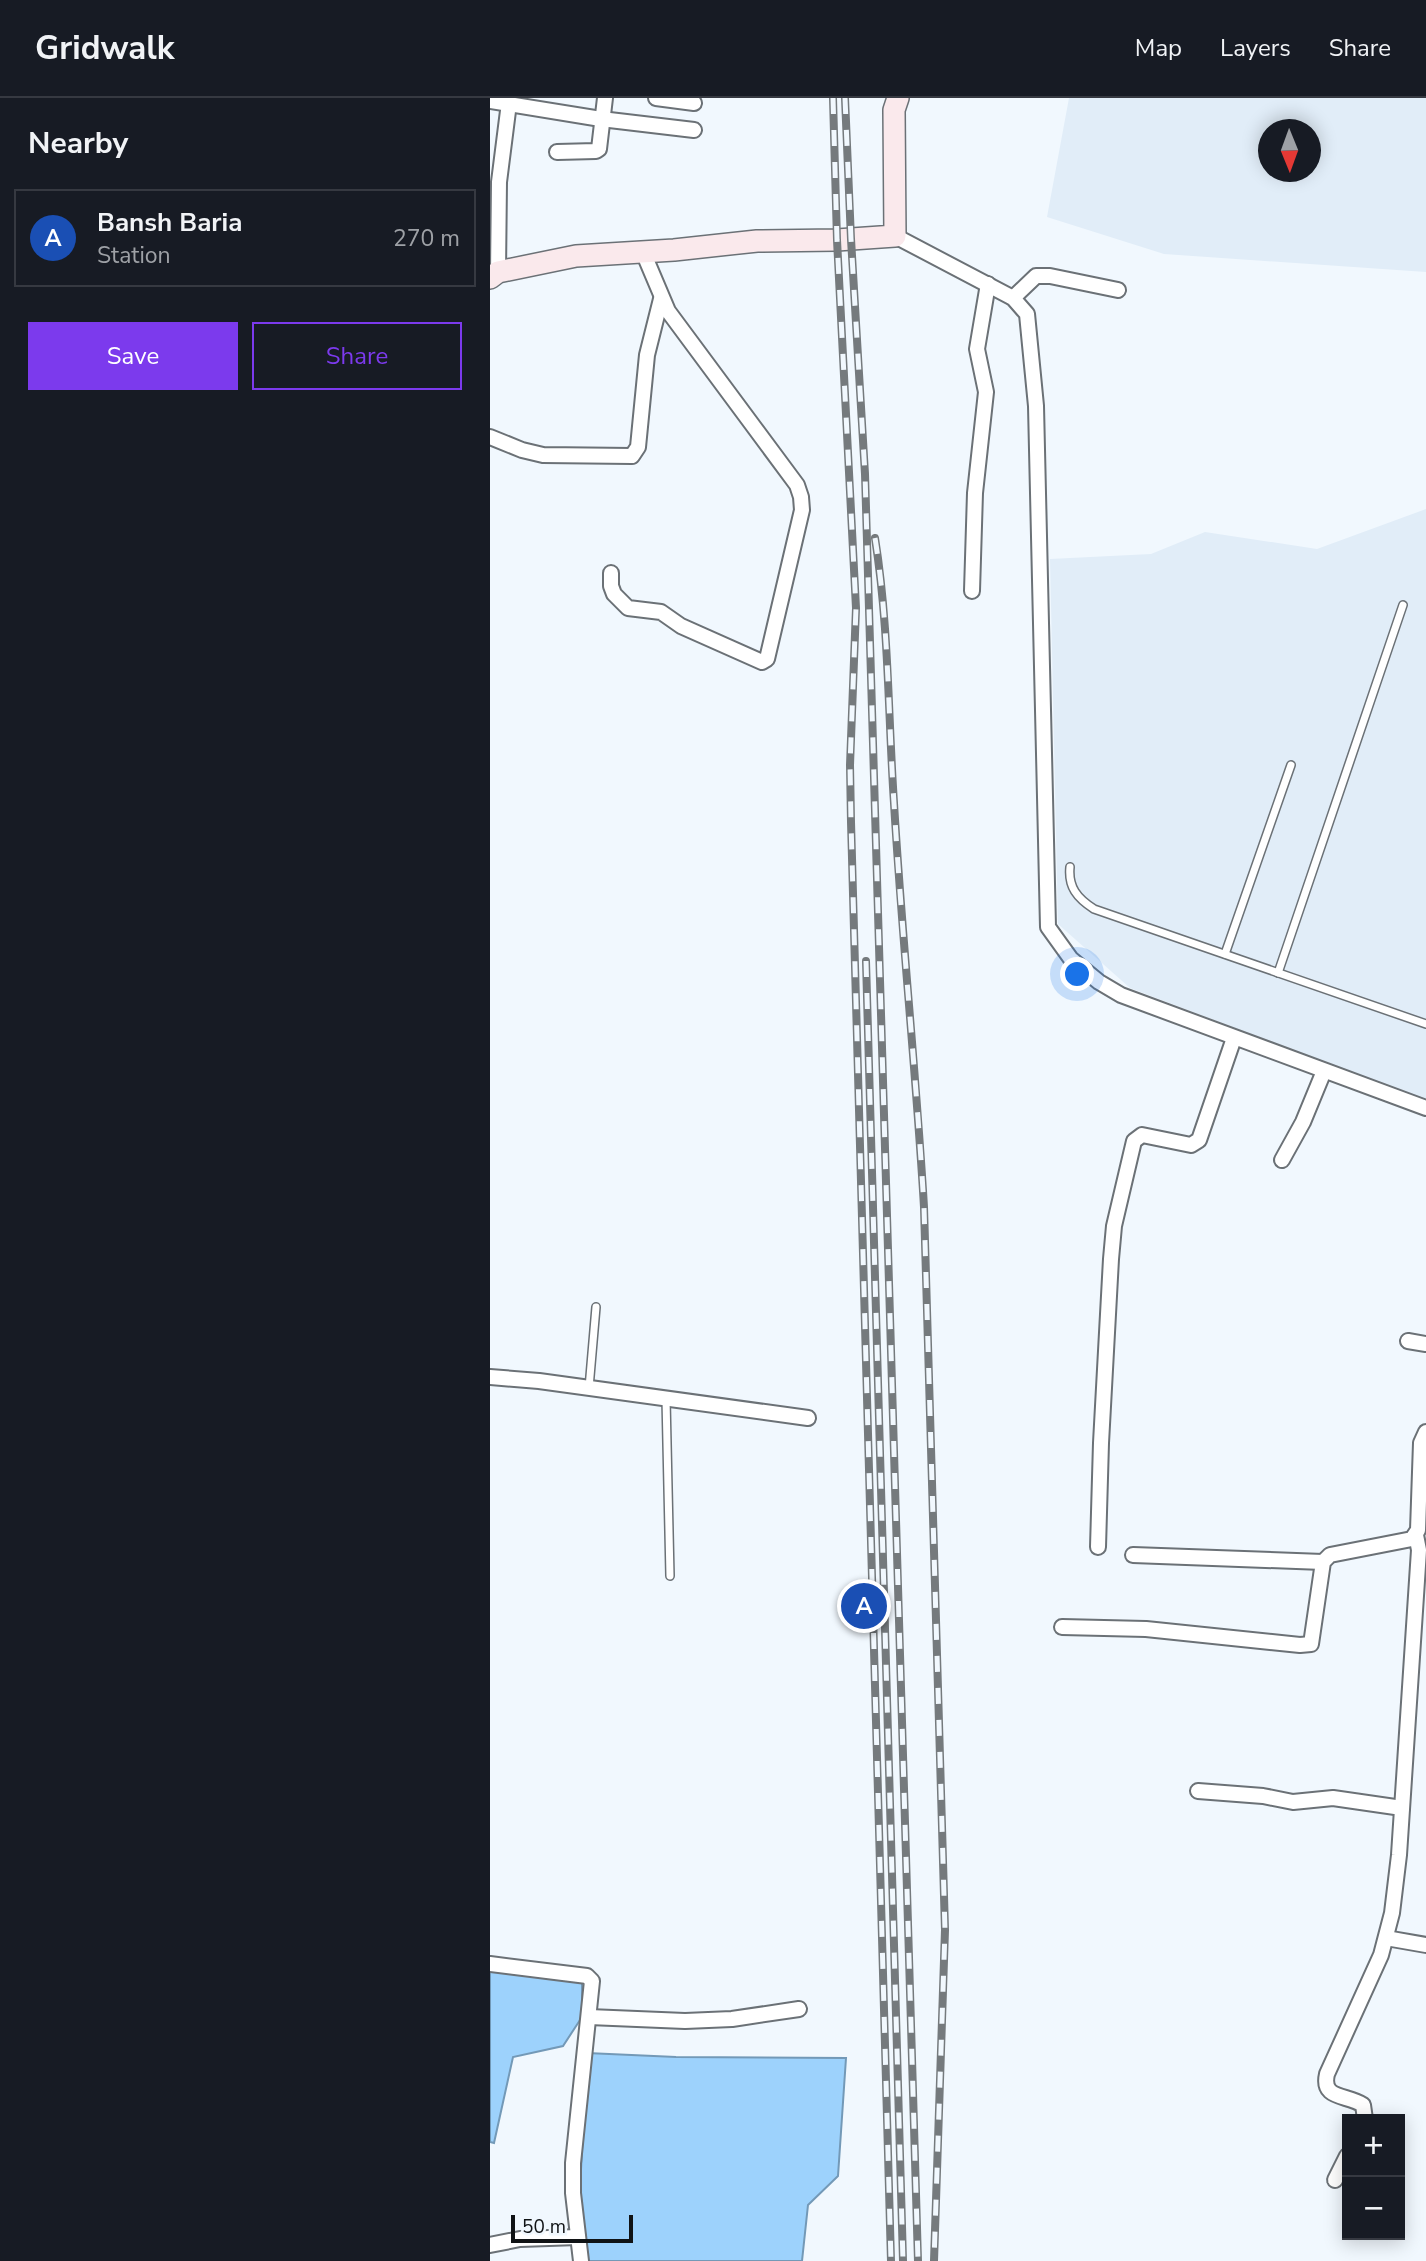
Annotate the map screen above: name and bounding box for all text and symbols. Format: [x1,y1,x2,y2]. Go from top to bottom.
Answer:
text: Gridwalk [35,26,175,71]
text: Map [1135,32,1182,64]
text: Layers [1220,32,1291,64]
text: Share [1329,32,1391,64]
north arrow [1258,119,1321,182]
text: Nearby [28,123,128,164]
text: Bansh Baria [97,205,242,240]
text: A [44,223,62,254]
text: 270 m [393,223,460,254]
text: Station [97,240,171,271]
button: Save [28,322,238,390]
button: Share [252,322,462,390]
your location [1060,957,1094,991]
pin: A [841,1580,887,1632]
map controls [1342,2114,1405,2240]
button: + [1342,2114,1405,2177]
button: − [1342,2177,1405,2240]
scale bar [511,2212,634,2244]
text: 50 m [522,2214,566,2240]

